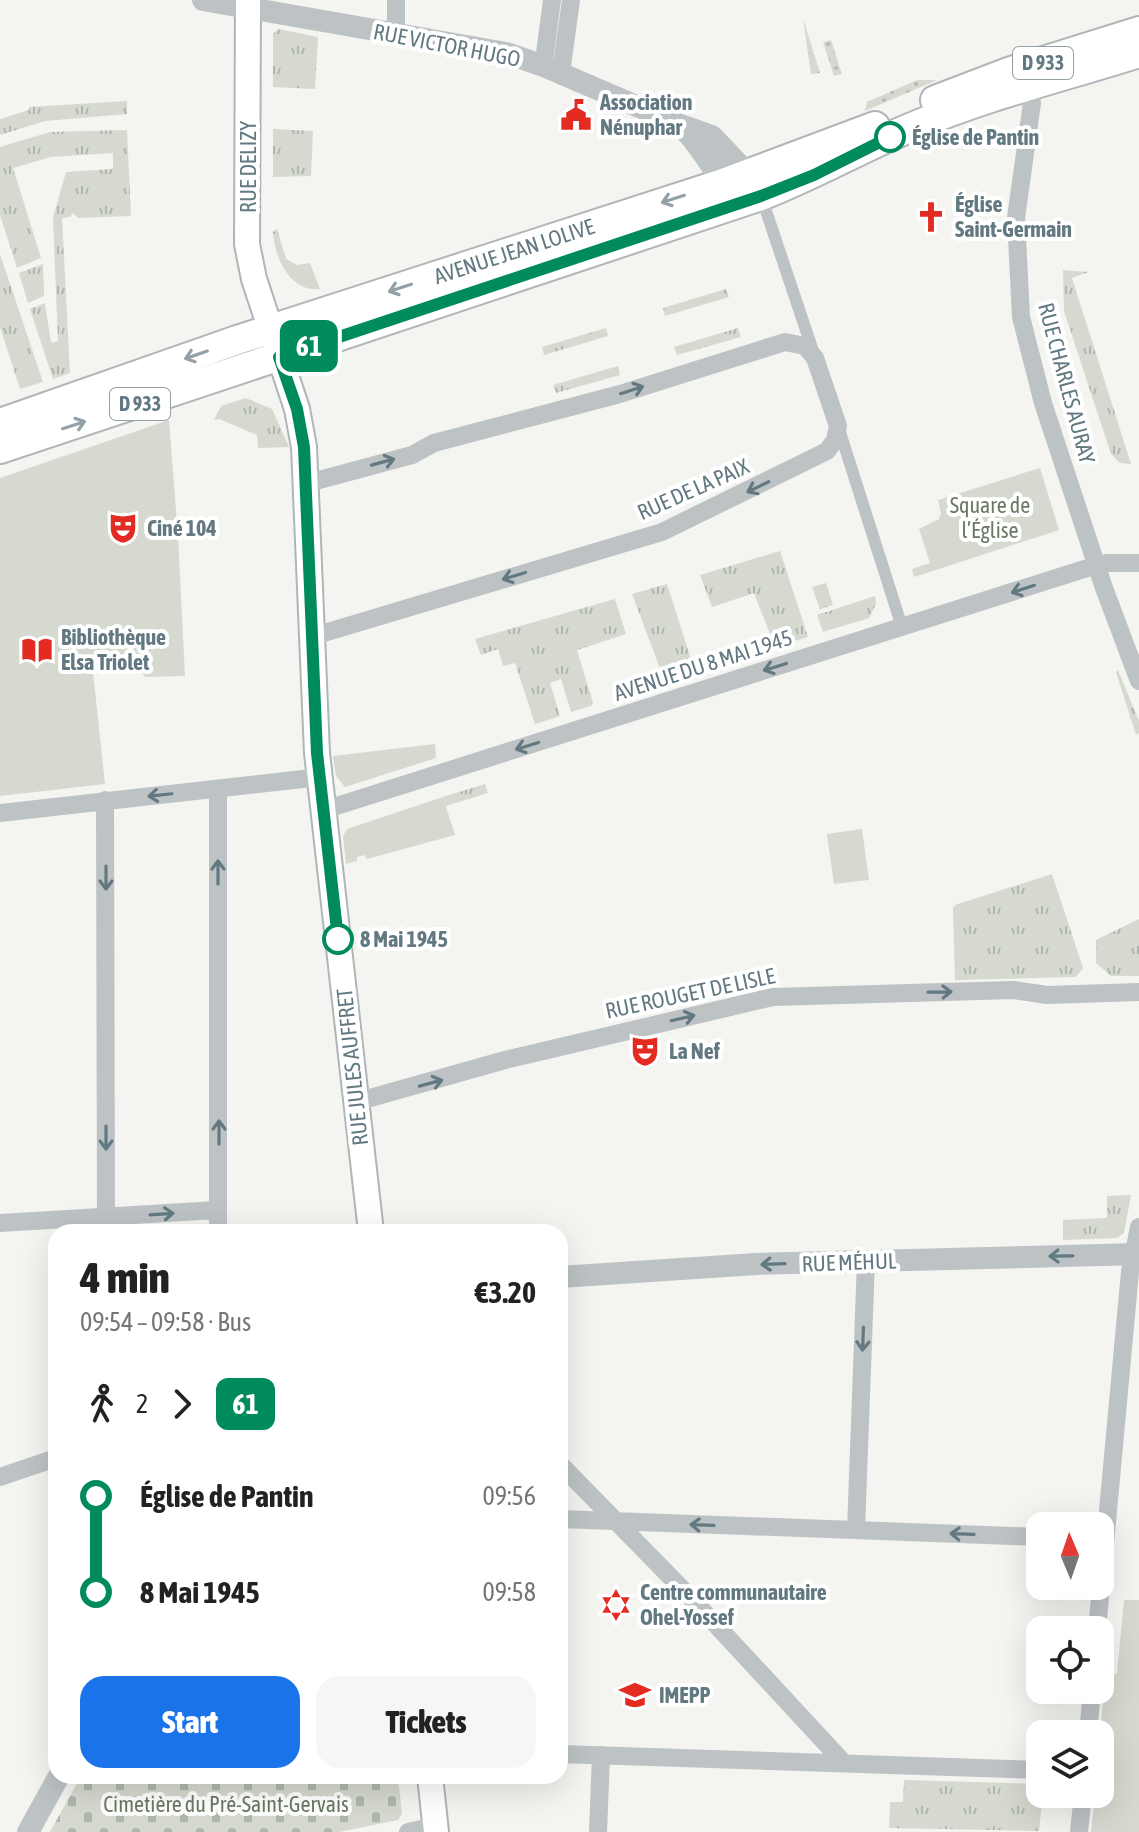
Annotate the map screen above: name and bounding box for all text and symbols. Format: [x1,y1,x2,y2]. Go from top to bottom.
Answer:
street label: RUE VICTOR HUGO [371,18,523,72]
road number: D 933 [1013,47,1073,79]
place label: Association Nénuphar [599,89,693,140]
public building icon: Association Nénuphar [559,98,593,132]
street label: RUE DELIZY [235,121,261,213]
marker: Église de Pantin [875,122,905,152]
place label: Église de Pantin [912,124,1039,150]
place label: Église Saint-Germain [955,191,1072,242]
one-way arrow [661,192,687,207]
church icon: Église Saint-Germain [914,200,948,234]
street label: AVENUE JEAN LOLIVE [430,213,598,289]
one-way arrow [387,281,413,296]
street label: RUE CHARLES AURAY [1033,300,1101,466]
line badge: 61 [273,320,345,372]
text: 61 [296,330,322,362]
one-way arrow [184,348,209,363]
one-way arrow [619,382,644,396]
road number: D 933 [110,388,170,420]
one-way arrow [62,417,87,432]
street label: RUE DE LA PAIX [633,453,753,525]
one-way arrow [370,454,395,469]
one-way arrow [746,480,770,495]
park label: Square de l’Église [950,492,1030,543]
theatre icon: Ciné 104 [106,511,140,545]
place label: Ciné 104 [147,515,217,541]
one-way arrow [502,569,528,584]
one-way arrow [1011,583,1036,597]
place label: Bibliothèque Elsa Triolet [61,624,166,675]
street label: AVENUE DU 8 MAI 1945 [611,624,795,706]
library icon: Bibliothèque Elsa Triolet [20,633,54,667]
one-way arrow [763,661,788,676]
one-way arrow [515,739,541,754]
one-way arrow [147,788,174,803]
one-way arrow [210,859,226,886]
one-way arrow [98,864,114,891]
marker: 8 Mai 1945 [323,924,353,954]
place label: 8 Mai 1945 [360,926,448,952]
street label: RUE ROUGET DE LISLE [603,962,778,1024]
one-way arrow [926,984,953,1000]
street label: RUE JULES AUFFRET [331,987,373,1147]
one-way arrow [670,1009,695,1024]
theatre icon: La Nef [628,1034,662,1068]
place label: La Nef [669,1038,721,1064]
one-way arrow [418,1074,444,1089]
one-way arrow [211,1119,227,1146]
one-way arrow [98,1124,114,1151]
one-way arrow [148,1206,175,1221]
street label: RUE MÉHUL [801,1247,897,1277]
one-way arrow [1048,1248,1075,1264]
text: 4 min [80,1252,170,1302]
one-way arrow [760,1256,787,1271]
text: €3.20 [475,1275,536,1309]
text: 09:54 – 09:58 · Bus [80,1307,251,1337]
one-way arrow [856,1325,871,1352]
icon: walk [80,1382,124,1426]
icon: forward [160,1382,204,1426]
text: 61 [232,1388,259,1420]
text: 2 [136,1389,148,1419]
text: Église de Pantin [140,1479,314,1513]
text: 09:56 [482,1481,536,1511]
north arrow [1026,1512,1114,1600]
map controls [1026,1512,1114,1808]
one-way arrow [689,1517,716,1532]
one-way arrow [949,1526,976,1541]
text: 8 Mai 1945 [140,1575,260,1609]
text: 09:58 [482,1577,536,1607]
place label: Centre communautaire Ohel-Yossef [640,1579,827,1630]
synagogue icon: Centre communautaire Ohel-Yossef [599,1588,633,1622]
button: locate [1026,1616,1114,1704]
button: Start [80,1676,300,1768]
button: Tickets [316,1676,536,1768]
school or university icon: IMEPP [618,1678,652,1712]
place label: IMEPP [659,1682,711,1708]
button: layers [1026,1720,1114,1808]
park label: Cimetière du Pré-Saint-Gervais [103,1791,349,1817]

